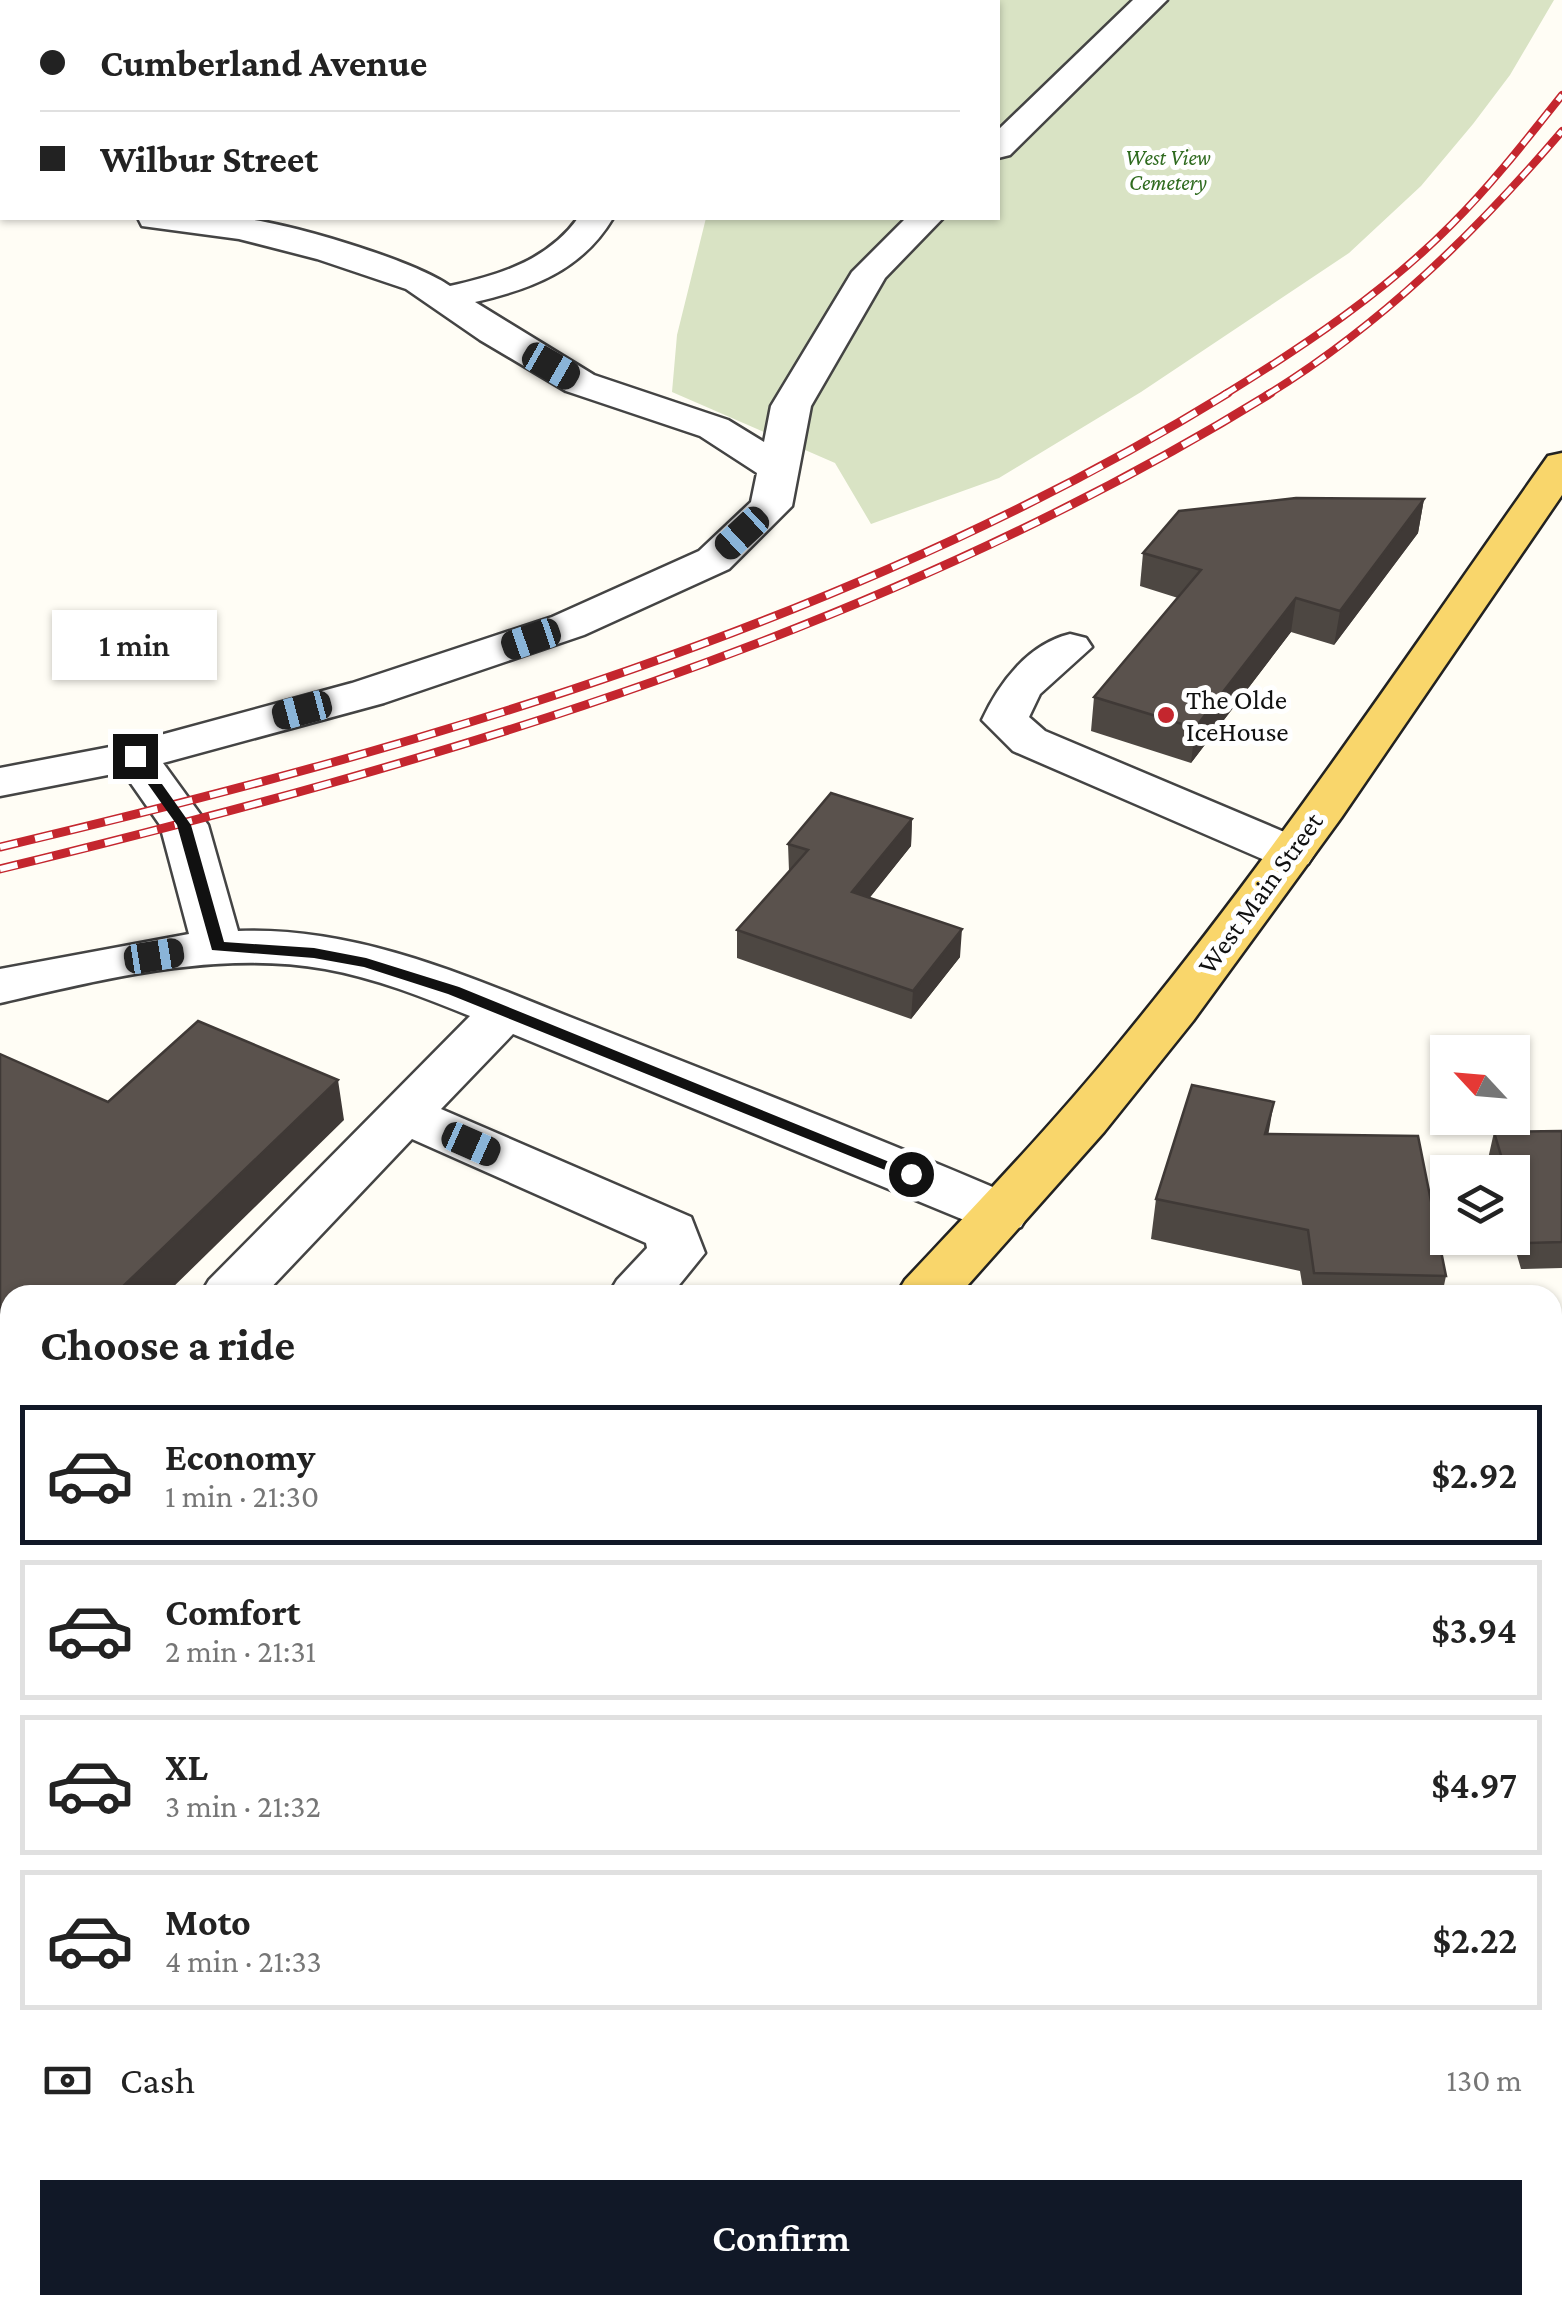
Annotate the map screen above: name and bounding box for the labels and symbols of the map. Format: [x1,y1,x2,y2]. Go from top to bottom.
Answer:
park label: West View Cemetery [1125,145,1211,195]
car [518,338,584,394]
car [710,502,774,564]
callout: 1 min [52,611,218,681]
car [498,615,564,663]
place label: The Olde IceHouse [1186,684,1289,747]
car [269,688,335,732]
marker: The Olde IceHouse [1155,704,1177,726]
route end [113,734,158,779]
street label: West Main Street [1191,806,1329,980]
car [122,936,186,976]
north arrow [1430,1035,1530,1135]
car [437,1118,505,1170]
route start [889,1152,934,1197]

